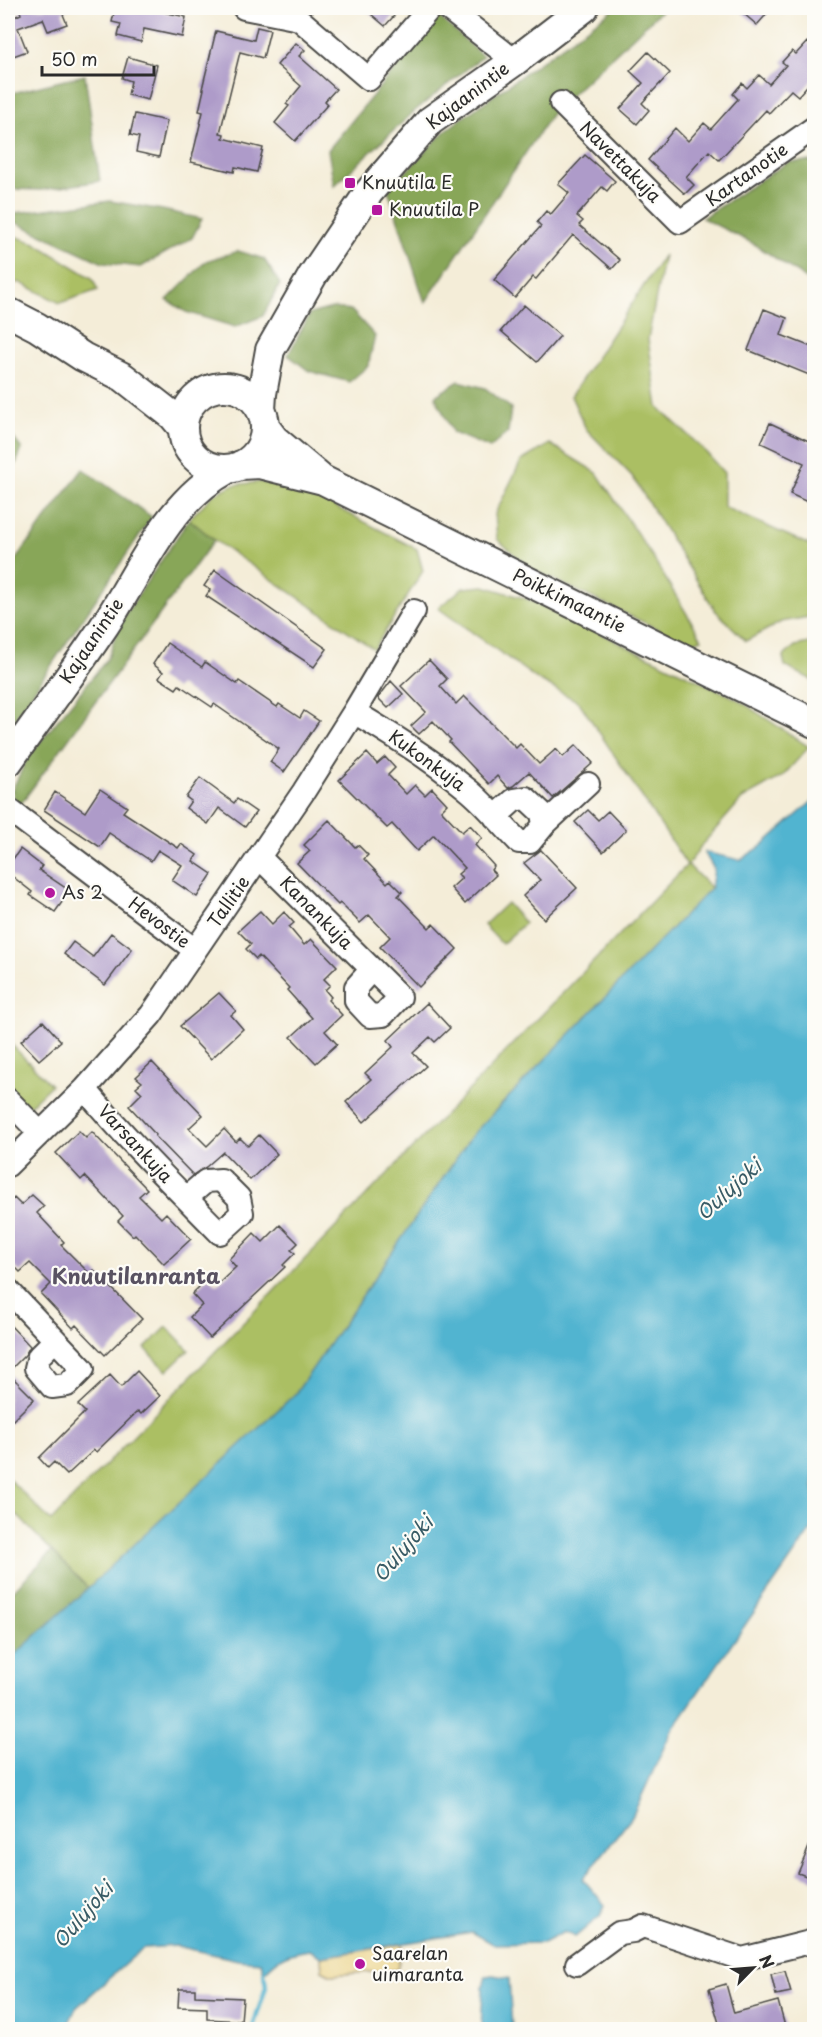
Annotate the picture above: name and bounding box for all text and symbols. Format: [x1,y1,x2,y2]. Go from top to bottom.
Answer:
scale bar [42,39,154,77]
text: 50 m [51,45,98,72]
street label: Kajaanintie [420,55,514,135]
street label: Navettakuja [574,114,668,208]
street label: Kartanotie [699,135,793,212]
place label: Knuutila E [362,168,452,195]
marker: Knuutila E [343,176,357,190]
place label: Knuutila P [389,195,479,222]
marker: Knuutila P [370,203,384,217]
street label: Poikkimaantie [509,561,631,639]
street label: Kajaanintie [52,592,129,688]
street label: Kukonkuja [384,723,473,797]
street label: Kanankuja [274,869,360,955]
street label: Tallitie [200,870,255,933]
place label: As 2 [62,878,103,905]
marker: As 2 [43,886,57,900]
street label: Hevostie [123,890,197,954]
street label: Varsankuja [93,1098,180,1189]
water label: Oulujoki [689,1149,770,1227]
district label: Knuutilanranta [52,1259,220,1291]
water label: Oulujoki [365,1506,442,1588]
water label: Oulujoki [45,1872,122,1954]
north arrow [723,1938,783,1998]
place label: Saarelan uimaranta [372,1939,464,1987]
text: N [754,1950,781,1972]
marker: Saarelan uimaranta [353,1957,367,1971]

